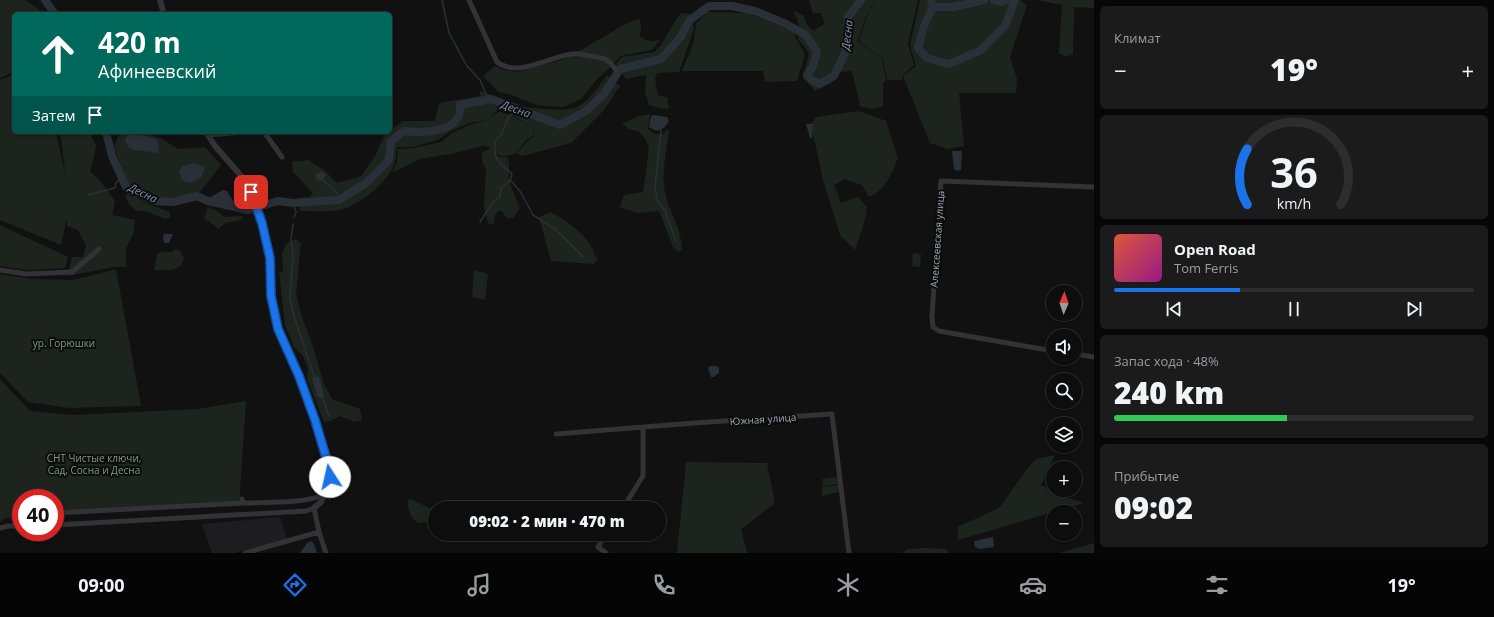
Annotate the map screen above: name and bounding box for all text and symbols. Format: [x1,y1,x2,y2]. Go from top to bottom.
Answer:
water label: Десна [837,19,856,52]
text: 420 m [98,23,181,61]
icon: ahead [32,28,84,80]
text: Климат [1114,29,1161,47]
text: 19° [1270,49,1318,90]
text: − [1114,55,1127,85]
text: + [1461,55,1474,85]
text: Афинеевский [98,59,216,83]
water label: Десна [498,96,533,121]
icon: arrive [84,104,106,126]
text: Затем [32,105,76,125]
text: 36 [1270,144,1318,200]
pin [234,175,268,209]
water label: Десна [125,179,160,206]
icon: arrive [240,181,262,203]
street label: Алексеевская улица [927,190,947,288]
text: km/h [1277,194,1311,213]
text: Open Road [1174,239,1256,259]
text: Tom Ferris [1174,259,1239,277]
north arrow [1046,285,1082,321]
map controls [1046,285,1082,541]
icon: previous [1163,298,1185,320]
icon: pause [1283,298,1305,320]
icon: next [1403,298,1425,320]
button: sound [1046,329,1082,365]
park label: ур. Горюшки [33,336,95,350]
text: Запас хода · 48% [1114,352,1219,370]
text: 240 km [1114,372,1224,413]
button: search [1046,373,1082,409]
street label: Южная улица [729,410,797,428]
button: layers [1046,417,1082,453]
park label: СНТ Чистые ключи, Сад, Сосна и Десна [47,451,141,477]
position arrow [309,456,351,498]
button: + [1046,461,1082,497]
text: Прибытие [1114,467,1179,485]
text: 09:02 [1114,487,1193,528]
speed limit sign: 40 [12,489,64,541]
button: − [1046,505,1082,541]
text: 09:02 · 2 мин · 470 m [469,511,625,531]
icon: directions [281,571,309,599]
icon: music [465,571,493,599]
icon: phone [650,571,678,599]
icon: climate [834,571,862,599]
icon: car [1019,571,1047,599]
icon: filters [1203,571,1231,599]
text: 09:00 [78,573,125,597]
text: 19° [1387,573,1416,597]

